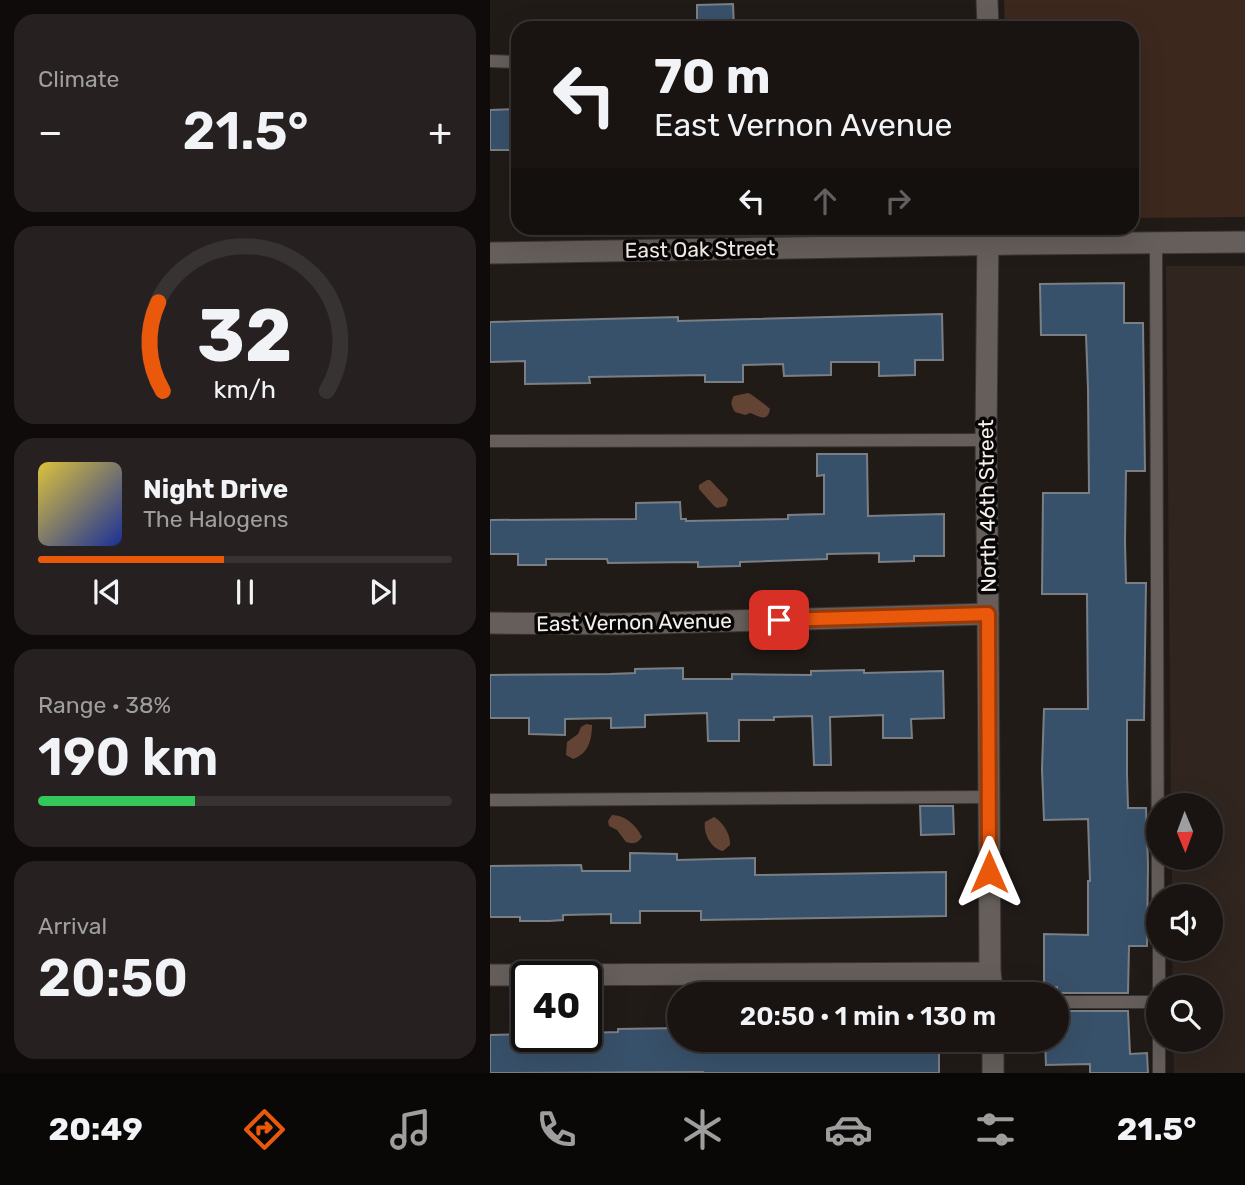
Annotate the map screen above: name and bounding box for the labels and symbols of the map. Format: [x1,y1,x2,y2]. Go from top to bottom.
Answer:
street label: East Oak Street [624,235,776,263]
street label: North 46th Street [973,419,1001,593]
pin [749,590,809,650]
street label: East Vernon Avenue [536,608,732,636]
north arrow [1146,793,1223,870]
position arrow [952,835,1026,909]
speed limit sign: 40 [511,961,602,1052]

